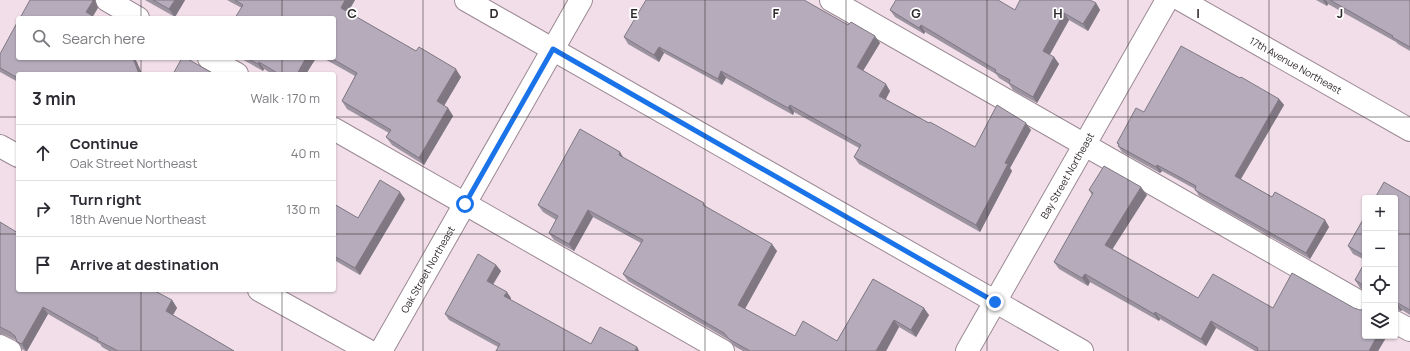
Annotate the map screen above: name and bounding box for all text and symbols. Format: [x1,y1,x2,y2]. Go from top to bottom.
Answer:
text: C [347,4,357,22]
text: D [489,4,499,22]
text: E [630,4,638,22]
text: F [773,4,780,22]
text: G [911,4,921,22]
text: H [1053,4,1063,22]
text: I [1196,4,1200,22]
text: J [1337,4,1343,22]
search box [16,16,336,60]
icon: search [30,27,52,49]
text: Search here [62,28,145,49]
street label: 17th Avenue Northeast [1247,33,1345,97]
text: 3 min [32,87,76,110]
text: Walk · 170 m [250,89,320,107]
street label: Bay Street Northeast [1037,130,1097,221]
text: Continue [70,133,138,154]
icon: ahead [32,142,54,164]
text: 40 m [291,144,320,162]
text: Oak Street Northeast [70,154,197,172]
text: Turn right [70,189,141,210]
route start [456,195,474,213]
map controls [1362,195,1398,339]
button: + [1362,195,1398,231]
icon: right [32,198,54,220]
text: 130 m [286,200,320,218]
text: 18th Avenue Northeast [70,210,206,228]
street label: Oak Street Northeast [397,223,458,315]
button: − [1362,231,1398,267]
icon: arrive [32,254,54,276]
text: Arrive at destination [70,254,219,275]
button: locate [1362,267,1398,303]
route end [986,293,1004,311]
button: layers [1362,303,1398,339]

